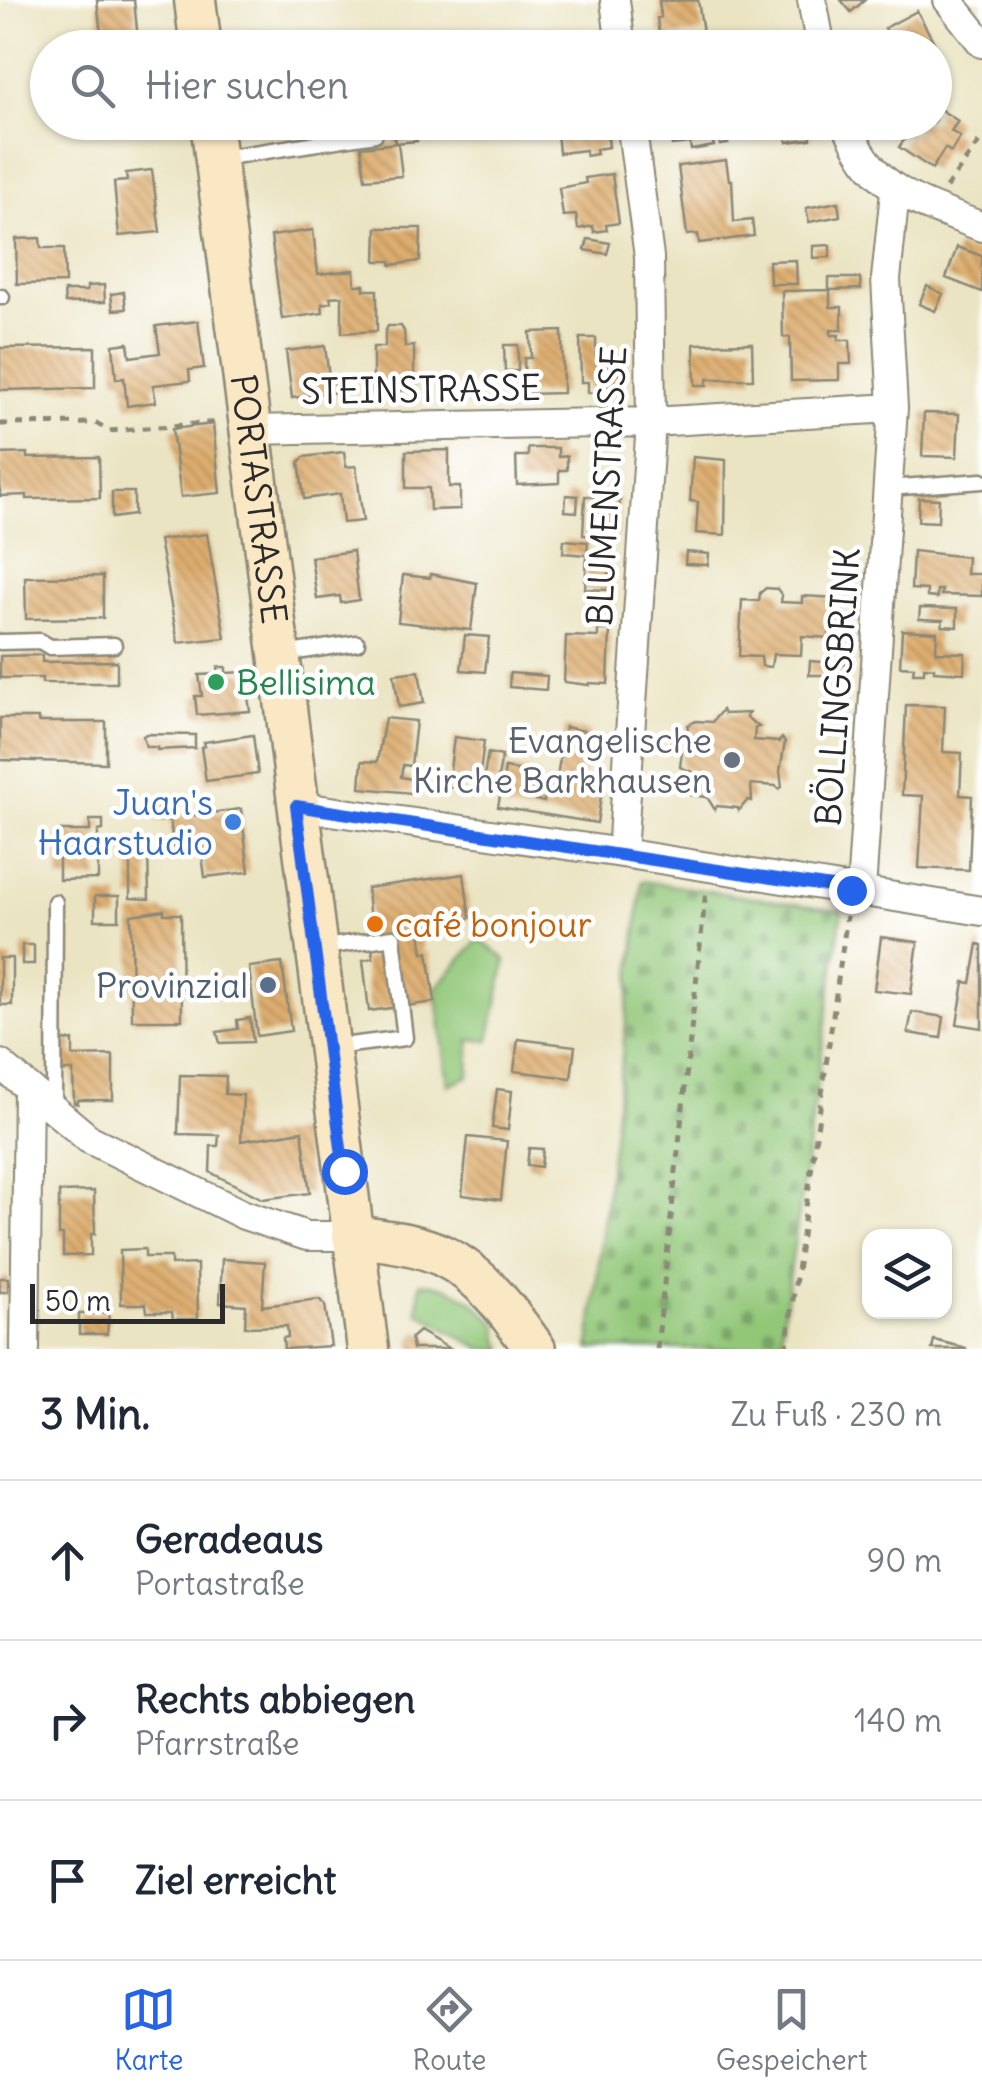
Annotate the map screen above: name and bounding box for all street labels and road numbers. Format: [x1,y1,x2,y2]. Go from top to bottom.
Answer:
street label: BLUMENSTRASSE [577,345,635,627]
street label: STEINSTRASSE [301,365,541,413]
street label: PORTASTRASSE [221,372,297,626]
street label: BÖLLINGSBRINK [805,546,869,827]

